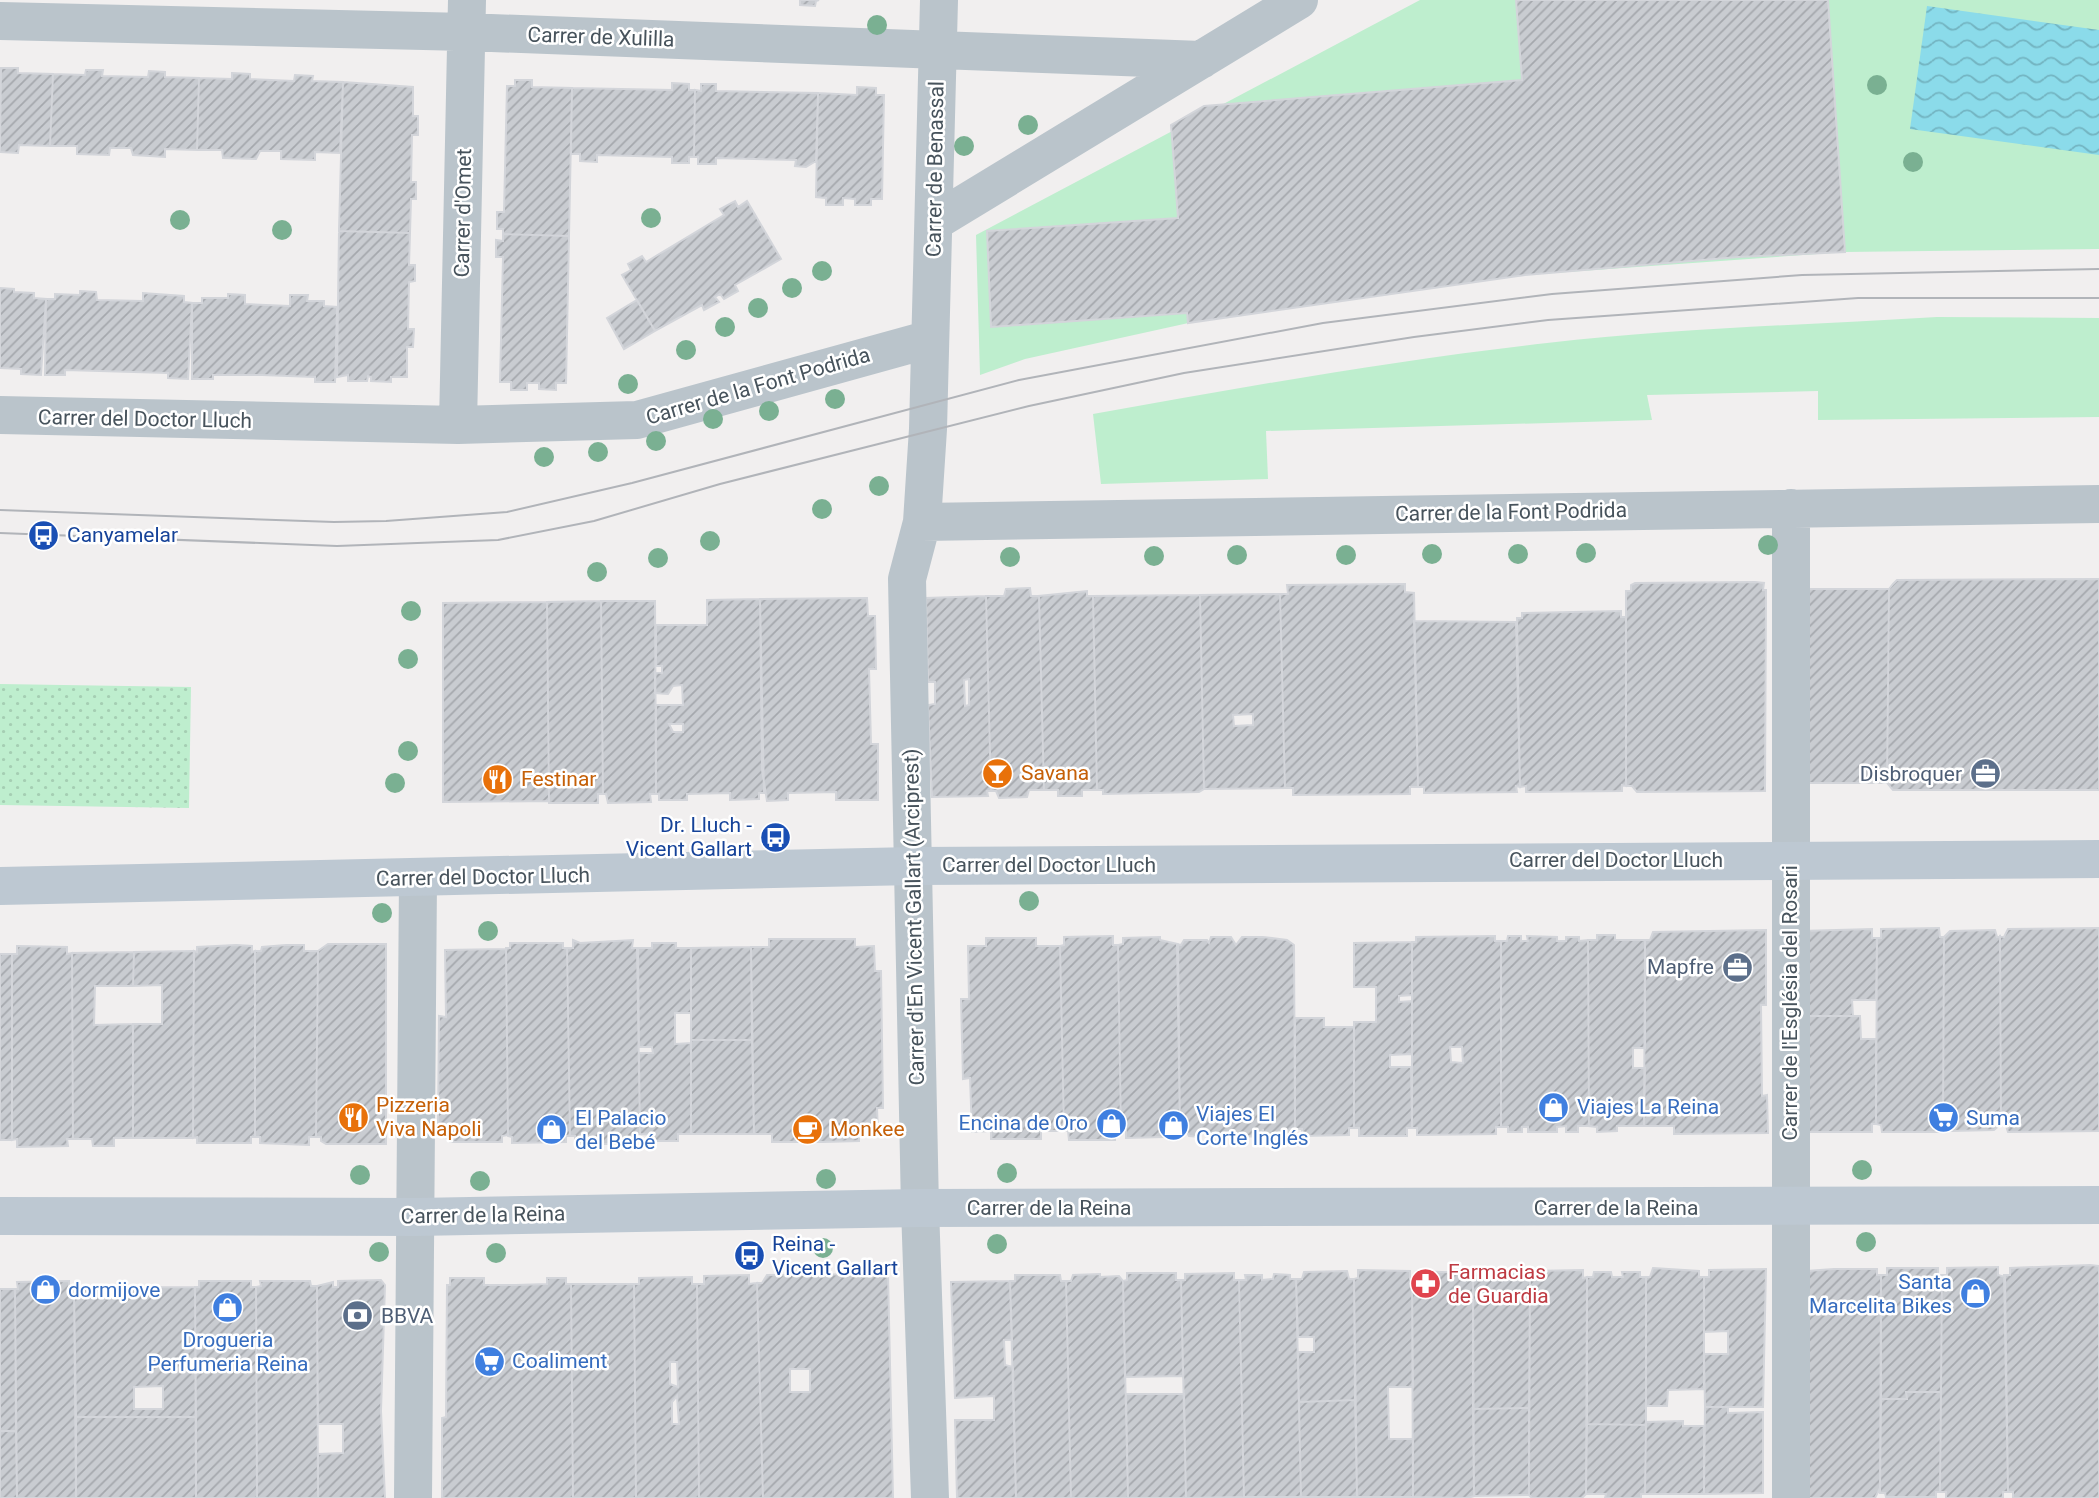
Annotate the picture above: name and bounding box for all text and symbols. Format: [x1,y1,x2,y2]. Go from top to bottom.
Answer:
street label: Carrer de Xulilla [527,22,675,52]
street label: Carrer de Benassal [921,81,949,257]
street label: Carrer d'Omet [450,148,476,278]
street label: Carrer de la Font Podrida [643,342,873,430]
street label: Carrer del Doctor Lluch [38,405,252,433]
street label: Carrer de la Font Podrida [1395,498,1627,526]
bus stop icon: Canyamelar [27,518,61,552]
place label: Canyamelar [67,523,178,547]
street label: Carrer d'En Vicent Gallart (Arciprest) [899,748,929,1086]
bar icon: Savana [981,756,1015,790]
office icon: Disbroquer [1968,757,2002,791]
place label: Savana [1021,761,1089,785]
restaurant icon: Festinar [481,762,515,796]
place label: Disbroquer [1860,762,1962,786]
place label: Festinar [521,767,596,791]
place label: Dr. Lluch - Vicent Gallart [626,813,752,861]
bus stop icon: Dr. Lluch - Vicent Gallart [758,820,792,854]
street label: Carrer del Doctor Lluch [1509,848,1723,872]
street label: Carrer del Doctor Lluch [942,853,1156,877]
street label: Carrer del Doctor Lluch [376,863,590,891]
street label: Carrer de l'Església del Rosari [1778,865,1802,1141]
office icon: Mapfre [1720,950,1754,984]
place label: Mapfre [1647,955,1714,979]
shop icon: Viajes La Reina [1537,1090,1571,1124]
place label: Pizzeria Viva Napoli [376,1093,482,1141]
place label: Viajes La Reina [1577,1095,1719,1119]
restaurant icon: Pizzeria Viva Napoli [336,1100,370,1134]
supermarket icon: Suma [1926,1101,1960,1135]
place label: Viajes El Corte Inglés [1196,1102,1309,1150]
place label: El Palacio del Bebé [575,1106,666,1154]
shop icon: Encina de Oro [1094,1106,1128,1140]
place label: Suma [1966,1106,2020,1130]
shop icon: Viajes El Corte Inglés [1156,1109,1190,1143]
place label: Encina de Oro [959,1111,1088,1135]
cafe icon: Monkee [790,1112,824,1146]
shop icon: El Palacio del Bebé [535,1113,569,1147]
place label: Monkee [830,1117,905,1141]
street label: Carrer de la Reina [967,1196,1131,1220]
street label: Carrer de la Reina [1534,1196,1698,1220]
street label: Carrer de la Reina [400,1202,566,1228]
place label: Reina - Vicent Gallart [772,1232,898,1280]
bus stop icon: Reina - Vicent Gallart [732,1239,766,1273]
place label: Farmacias de Guardia [1448,1260,1549,1308]
pharmacy icon: Farmacias de Guardia [1408,1267,1442,1301]
place label: Santa Marcelita Bikes [1809,1270,1952,1318]
shop icon: dormijove [28,1273,62,1307]
shop icon: Santa Marcelita Bikes [1958,1277,1992,1311]
place label: dormijove [68,1278,160,1302]
shop icon: Drogueria Perfumeria Reina [211,1291,245,1325]
bank icon: BBVA [341,1299,375,1333]
place label: BBVA [381,1304,434,1328]
place label: Drogueria Perfumeria Reina [147,1328,309,1376]
supermarket icon: Coaliment [472,1344,506,1378]
place label: Coaliment [512,1349,607,1373]

